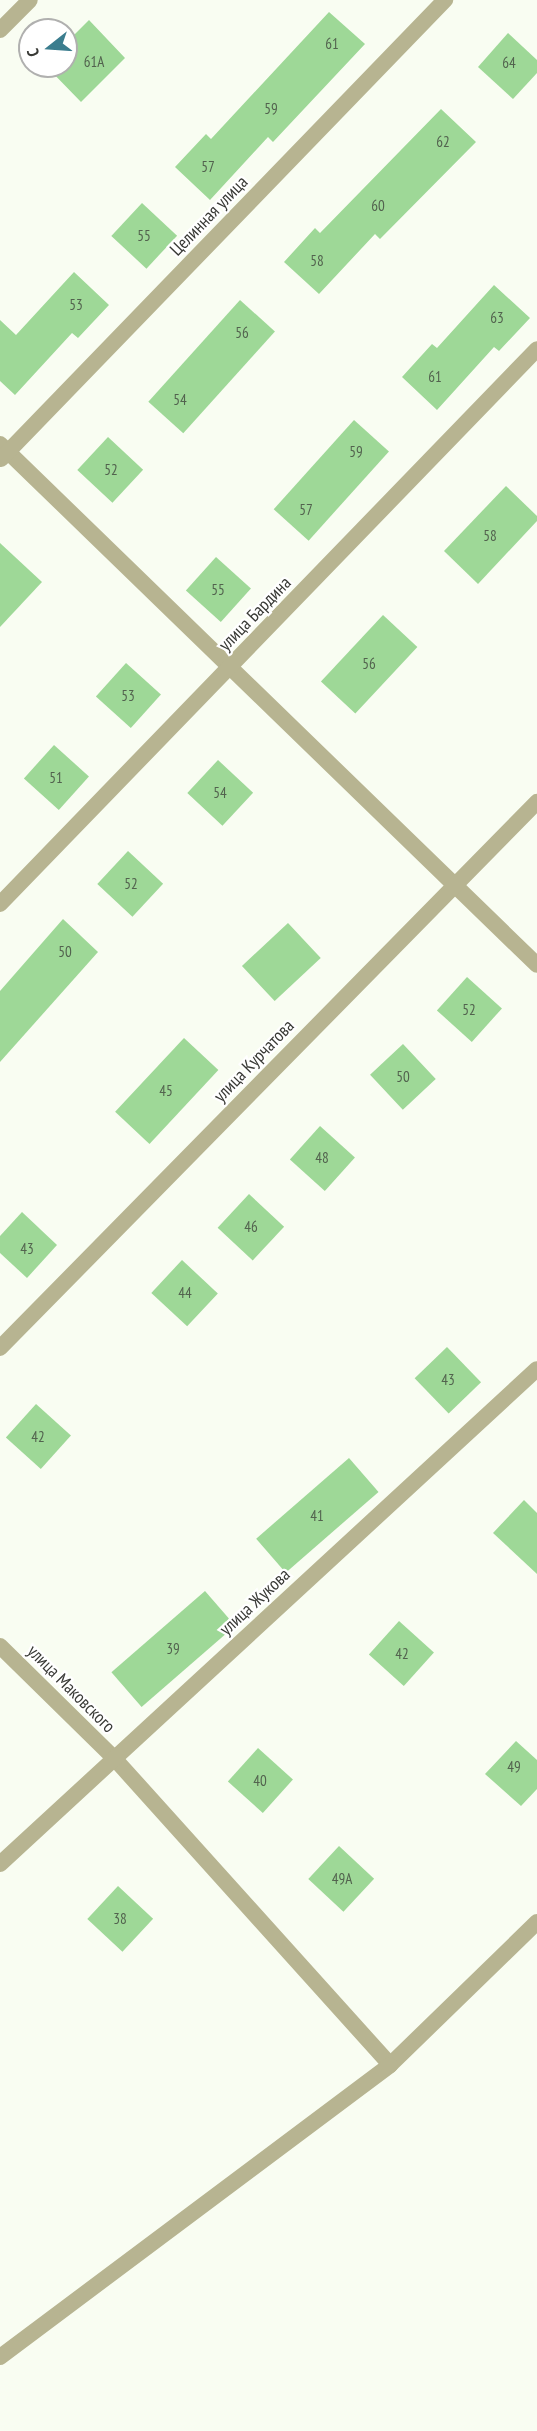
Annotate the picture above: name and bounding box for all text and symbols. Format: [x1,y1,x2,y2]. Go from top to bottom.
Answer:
north arrow [18,18,78,78]
house number: 61 [325,35,339,53]
text: С [22,46,43,59]
house number: 61А [84,53,104,71]
house number: 64 [502,54,516,72]
house number: 59 [264,100,278,118]
house number: 62 [436,133,450,151]
house number: 57 [201,158,215,176]
street label: Целинная улица [166,172,252,260]
house number: 60 [371,197,385,215]
house number: 55 [137,227,151,245]
house number: 58 [310,252,324,270]
house number: 53 [69,296,83,314]
house number: 63 [490,309,504,327]
house number: 56 [235,324,249,342]
house number: 61 [428,368,442,386]
house number: 54 [173,391,187,409]
house number: 59 [349,443,363,461]
house number: 52 [104,461,118,479]
house number: 57 [299,501,313,519]
house number: 58 [483,527,497,545]
street label: улица Бардина [214,572,296,656]
house number: 55 [211,581,225,599]
house number: 56 [362,655,376,673]
house number: 53 [121,687,135,705]
house number: 51 [49,769,63,787]
house number: 54 [213,784,227,802]
house number: 52 [124,875,138,893]
house number: 50 [58,943,72,961]
house number: 52 [462,1001,476,1019]
street label: улица Курчатова [209,1015,299,1107]
house number: 50 [396,1068,410,1086]
house number: 45 [159,1082,173,1100]
house number: 48 [315,1149,329,1167]
house number: 46 [244,1218,258,1236]
house number: 43 [20,1240,34,1258]
house number: 44 [178,1284,192,1302]
house number: 43 [441,1371,455,1389]
house number: 42 [31,1428,45,1446]
house number: 41 [310,1507,324,1525]
street label: улица Жукова [215,1564,295,1640]
house number: 39 [166,1640,180,1658]
street label: улица Маковского [23,1641,119,1737]
house number: 42 [395,1645,409,1663]
house number: 49 [507,1758,521,1776]
house number: 40 [253,1772,267,1790]
house number: 49А [332,1870,352,1888]
house number: 38 [113,1910,127,1928]

